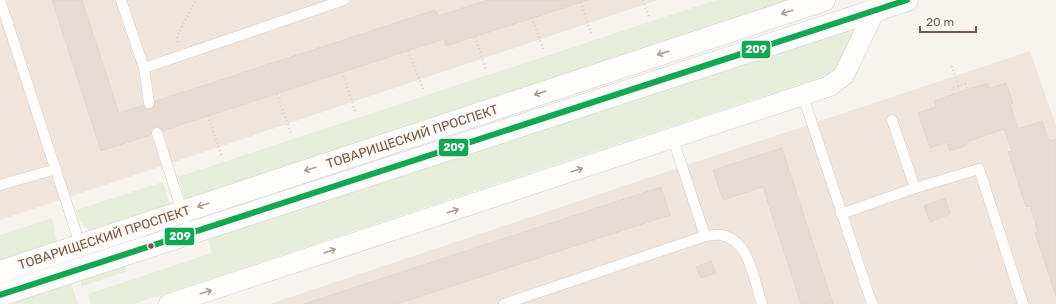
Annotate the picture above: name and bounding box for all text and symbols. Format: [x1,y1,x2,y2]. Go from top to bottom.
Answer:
scale bar [920,8,976,34]
one-way arrow [781,9,794,16]
text: 20 m [926,15,954,29]
line badge: 209 [741,40,771,59]
text: 209 [745,43,767,56]
one-way arrow [657,50,670,57]
one-way arrow [534,90,546,98]
street label: ТОВАРИЩЕСКИЙ ПРОСПЕКТ [324,101,500,171]
line badge: 209 [438,138,469,157]
text: 209 [443,141,465,154]
one-way arrow [304,166,317,173]
one-way arrow [571,166,583,174]
one-way arrow [197,201,209,209]
street label: ТОВАРИЩЕСКИЙ ПРОСПЕКТ [16,202,192,272]
one-way arrow [447,207,460,214]
line badge: 209 [164,227,195,246]
text: 209 [169,230,191,243]
unlabelled marker [146,241,156,251]
one-way arrow [324,247,336,255]
one-way arrow [200,288,213,295]

